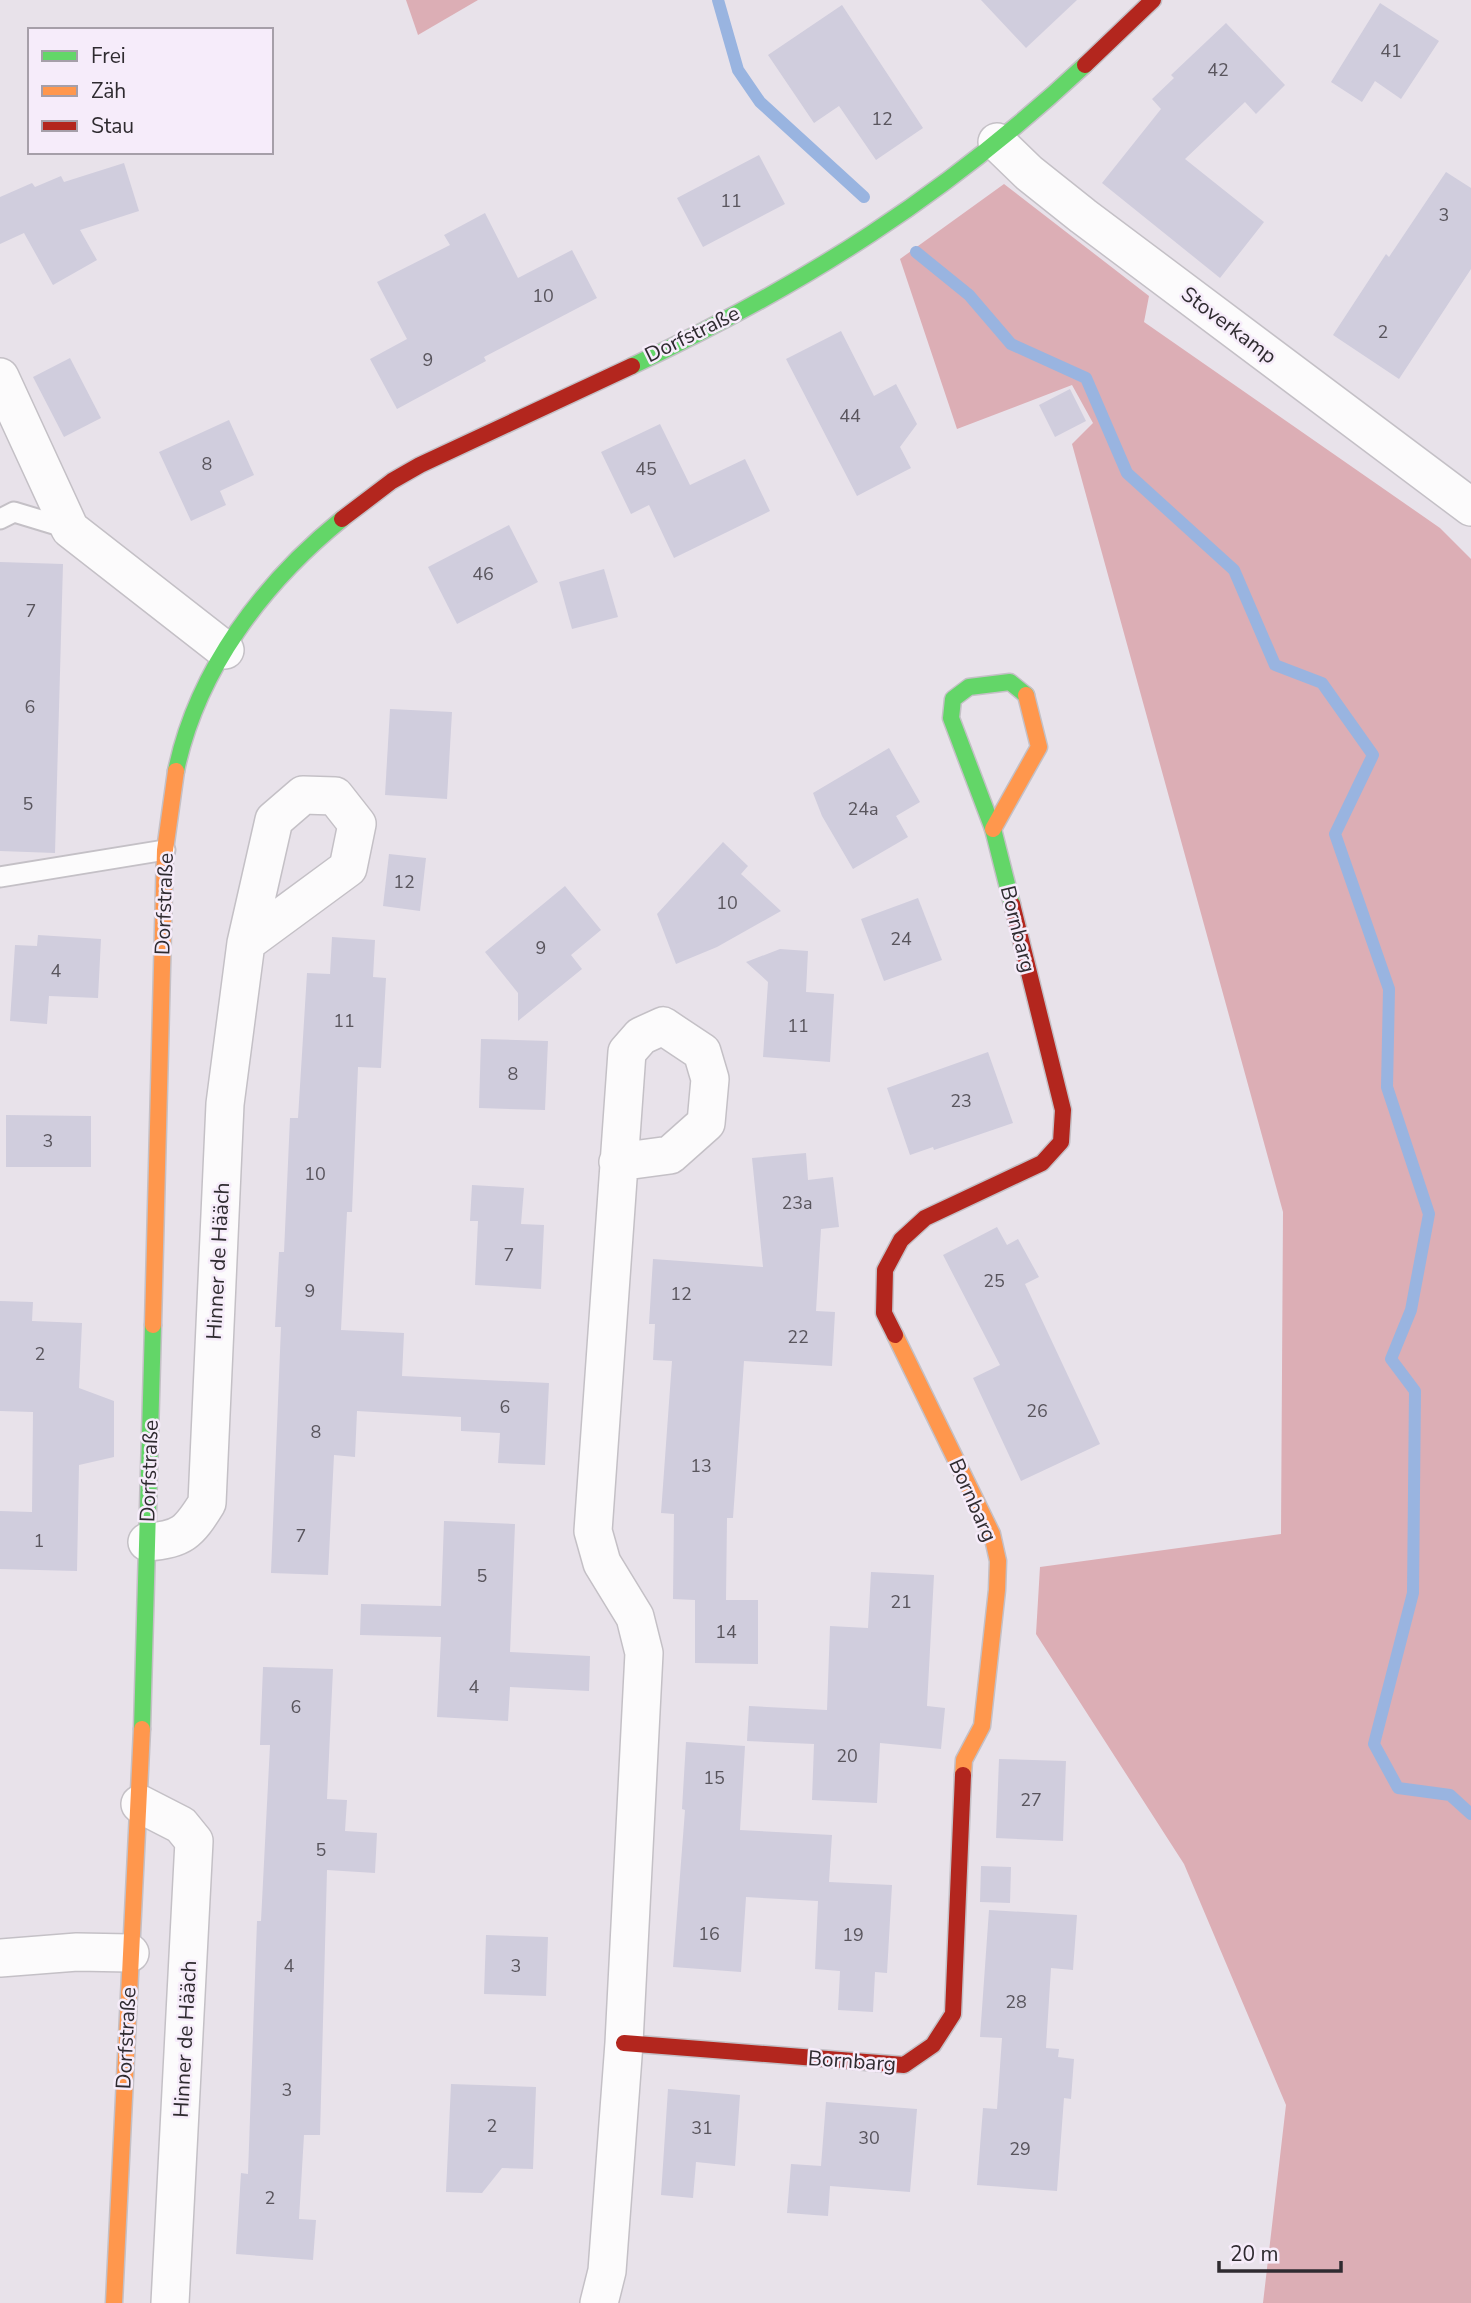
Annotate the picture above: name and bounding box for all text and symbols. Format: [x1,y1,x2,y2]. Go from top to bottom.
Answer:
legend [28,28,273,154]
house number: 41 [1380,39,1402,63]
text: Frei [91,42,126,70]
house number: 42 [1207,58,1229,82]
text: Zäh [91,77,126,105]
house number: 12 [871,107,893,131]
text: Stau [91,112,134,140]
house number: 11 [720,189,742,213]
house number: 3 [1439,203,1449,227]
street label: Stoverkamp [1176,280,1282,370]
house number: 10 [532,284,554,308]
street label: Dorfstraße [640,299,744,369]
house number: 2 [1378,320,1388,344]
house number: 9 [423,348,433,372]
house number: 44 [839,404,861,428]
house number: 8 [202,452,212,476]
house number: 45 [635,457,657,481]
house number: 46 [472,562,494,586]
house number: 7 [26,599,36,623]
house number: 6 [25,695,35,719]
house number: 5 [23,792,33,816]
house number: 24a [847,797,879,821]
street label: Dorfstraße [148,852,180,956]
house number: 12 [393,870,415,894]
street label: Bornbarg [994,883,1042,975]
house number: 10 [716,891,738,915]
house number: 24 [890,927,912,951]
house number: 9 [536,936,546,960]
house number: 4 [51,959,62,983]
house number: 11 [333,1009,355,1033]
house number: 11 [787,1014,809,1038]
house number: 8 [508,1062,518,1086]
house number: 23 [950,1089,972,1113]
house number: 3 [43,1129,53,1153]
house number: 10 [304,1162,326,1186]
street label: Hinner de Hääch [200,1182,236,1340]
house number: 23a [781,1191,813,1215]
house number: 7 [504,1243,514,1267]
house number: 25 [983,1269,1005,1293]
house number: 9 [305,1279,315,1303]
house number: 12 [670,1282,692,1306]
house number: 22 [787,1325,809,1349]
house number: 2 [35,1342,45,1366]
house number: 6 [500,1395,510,1419]
house number: 26 [1026,1399,1048,1423]
street label: Dorfstraße [133,1419,165,1523]
house number: 8 [311,1420,321,1444]
house number: 13 [690,1454,712,1478]
street label: Bornbarg [942,1454,1004,1546]
house number: 7 [296,1524,306,1548]
house number: 1 [34,1529,44,1553]
house number: 5 [477,1564,487,1588]
house number: 21 [890,1590,912,1614]
house number: 14 [715,1620,737,1644]
house number: 4 [469,1675,480,1699]
house number: 6 [291,1695,301,1719]
house number: 20 [836,1744,858,1768]
house number: 15 [703,1766,725,1790]
house number: 27 [1020,1788,1042,1812]
house number: 5 [316,1838,326,1862]
house number: 16 [698,1922,720,1946]
house number: 19 [842,1923,864,1947]
house number: 4 [284,1954,295,1978]
house number: 3 [511,1954,521,1978]
street label: Hinner de Hääch [167,1960,203,2118]
street label: Dorfstraße [109,1986,143,2090]
house number: 28 [1005,1990,1027,2014]
street label: Bornbarg [807,2044,897,2078]
house number: 3 [282,2078,292,2102]
house number: 2 [487,2114,497,2138]
house number: 31 [691,2116,713,2140]
house number: 30 [858,2126,880,2150]
house number: 29 [1009,2137,1031,2161]
house number: 2 [265,2186,275,2210]
scale bar [1219,2230,1342,2274]
text: 20 m [1230,2240,1279,2268]

